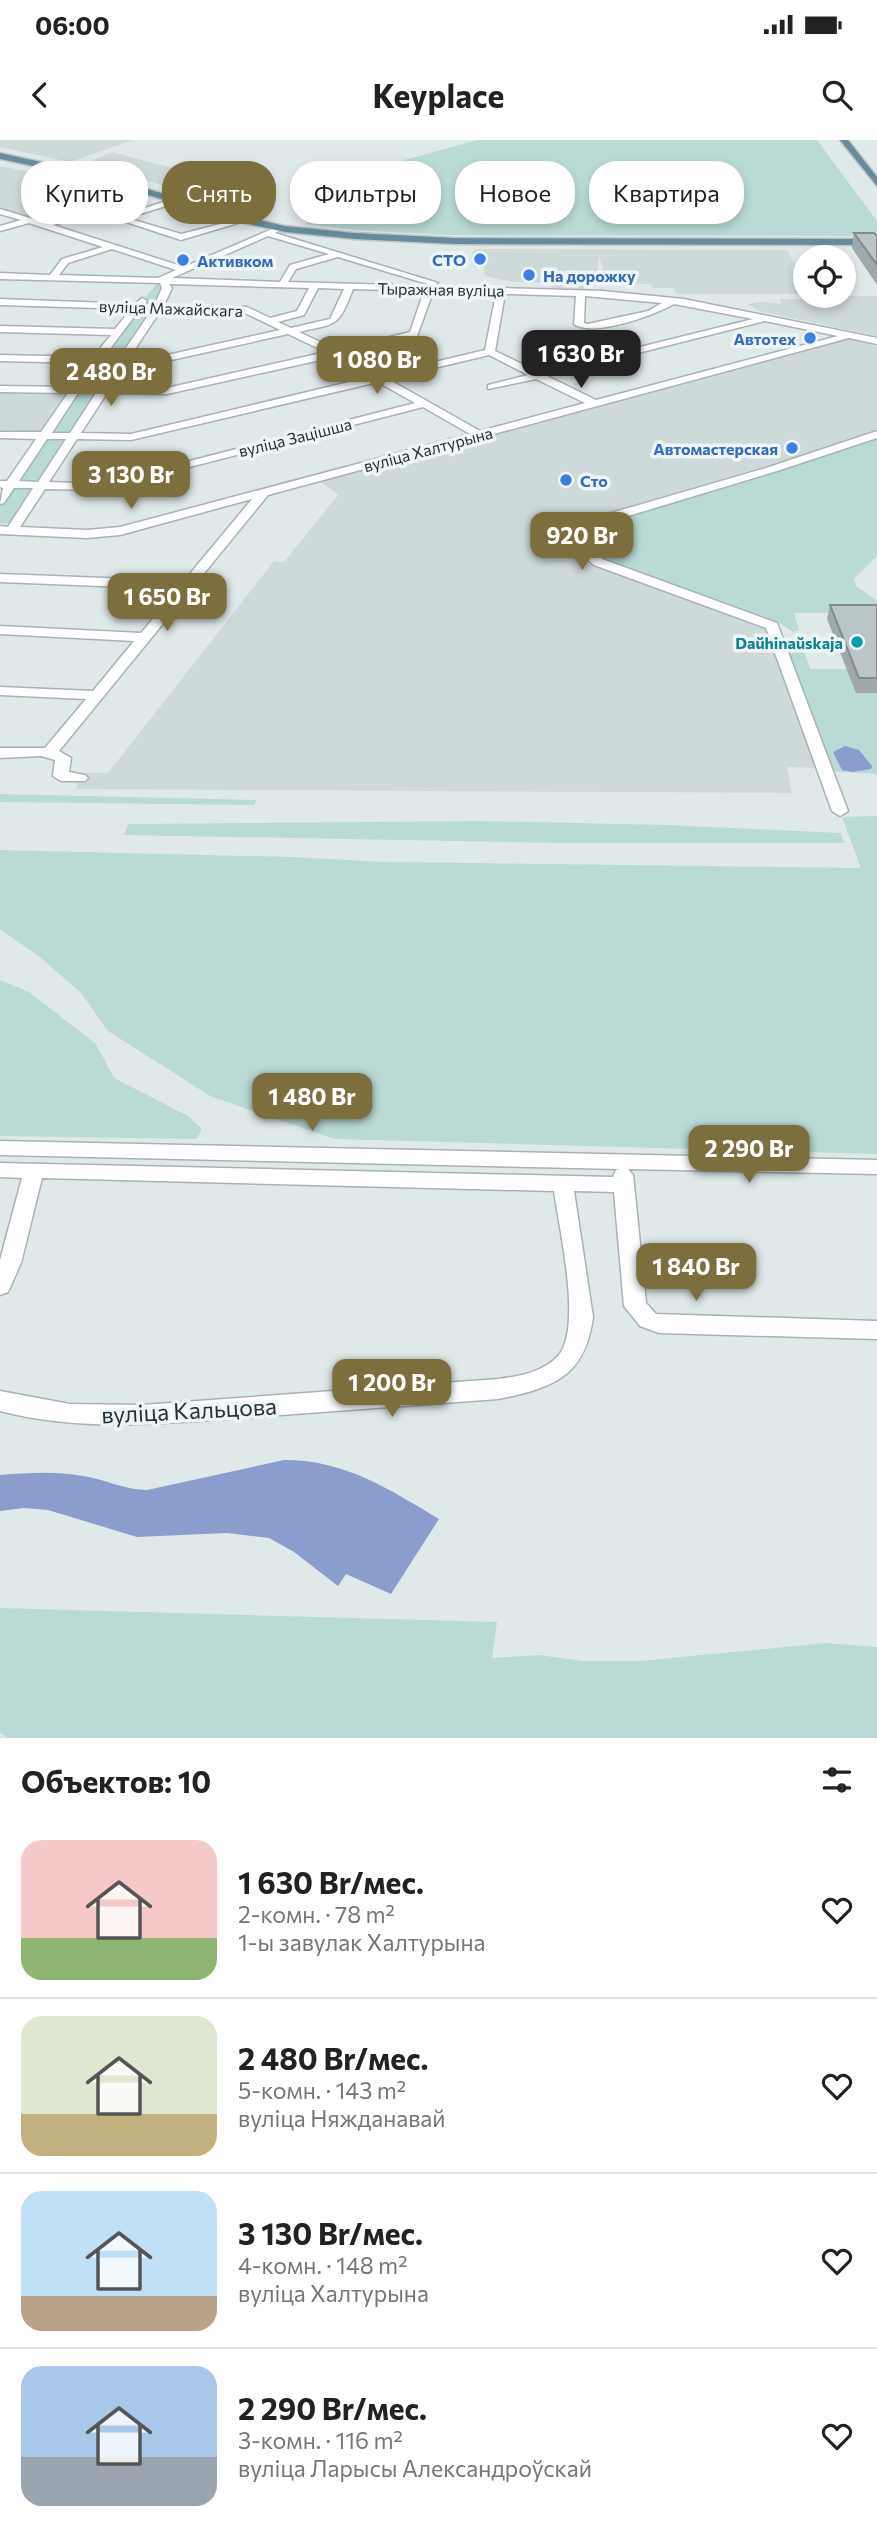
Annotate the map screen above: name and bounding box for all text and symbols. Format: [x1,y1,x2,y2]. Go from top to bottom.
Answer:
text: 06:00 [35,9,110,40]
text: Keyplace [373,75,504,115]
icon: back [21,76,59,114]
icon: search [818,76,856,114]
chip: Купить [21,161,148,224]
chip: Снять [162,161,276,224]
chip: Фильтры [290,161,441,224]
chip: Новое [455,161,575,224]
chip: Квартира [589,161,744,224]
map controls [793,245,856,308]
button: locate [793,245,856,308]
place label: СТО [432,250,466,269]
place label: Активком [197,251,274,270]
marker: СТО [472,251,488,267]
marker: Активком [175,252,191,268]
place label: На дорожку [543,266,636,285]
marker: На дорожку [521,267,537,283]
street label: Тыражная вуліца [377,278,505,300]
street label: вуліца Мажайскага [99,296,243,320]
place label: Автотех [733,329,796,348]
pin: 1 630 Br [509,330,653,390]
marker: Автотех [802,330,818,346]
pin: 1 080 Br [305,336,449,396]
text: 1 630 Br [538,339,624,367]
text: 1 080 Br [333,345,421,373]
pin: 2 480 Br [39,348,183,408]
text: 2 480 Br [66,357,156,385]
street label: вуліца Зацішша [236,414,354,460]
street label: вуліца Халтурына [361,423,495,475]
place label: Автомастерская [653,439,778,458]
marker: Автомастерская [784,440,800,456]
pin: 3 130 Br [59,452,203,511]
text: 3 130 Br [88,460,174,488]
place label: Сто [580,471,608,490]
marker: Сто [558,472,574,488]
pin: 920 Br [525,512,639,572]
text: 920 Br [546,521,618,549]
pin: 1 650 Br [95,574,239,633]
text: 1 650 Br [124,582,210,610]
place label: Daŭhinaŭskaja [735,633,843,652]
marker: Daŭhinaŭskaja [849,634,865,650]
pin: 1 480 Br [240,1074,384,1133]
text: 1 480 Br [268,1082,356,1110]
pin: 2 290 Br [677,1126,821,1185]
text: 2 290 Br [704,1134,794,1162]
pin: 1 840 Br [624,1244,768,1303]
text: 1 840 Br [652,1252,740,1280]
pin: 1 200 Br [320,1360,464,1419]
text: 1 200 Br [348,1368,436,1396]
street label: вуліца Кальцова [100,1391,278,1429]
icon: filters [818,1761,856,1799]
text: Объектов: 10 [21,1762,211,1799]
text: 1 630 Br/мес. [238,1863,424,1900]
icon: home [77,1868,161,1952]
icon: heart [818,1891,856,1929]
text: 2-комн. · 78 m² [238,1900,395,1928]
text: 1-ы завулак Халтурына [238,1928,486,1956]
text: 2 480 Br/мес. [238,2039,429,2076]
icon: home [77,2044,161,2128]
icon: heart [818,2067,856,2105]
text: 5-комн. · 143 m² [238,2076,406,2104]
text: вуліца Няжданавай [238,2104,445,2132]
text: 3 130 Br/мес. [238,2214,423,2251]
icon: home [77,2219,161,2303]
icon: heart [818,2242,856,2280]
text: 4-комн. · 148 m² [238,2251,407,2279]
text: вуліца Халтурына [238,2279,429,2307]
text: 2 290 Br/мес. [238,2389,427,2426]
icon: home [77,2394,161,2478]
icon: heart [818,2417,856,2455]
text: 3-комн. · 116 m² [238,2426,403,2454]
text: вуліца Ларысы Александроўскай [238,2454,592,2482]

